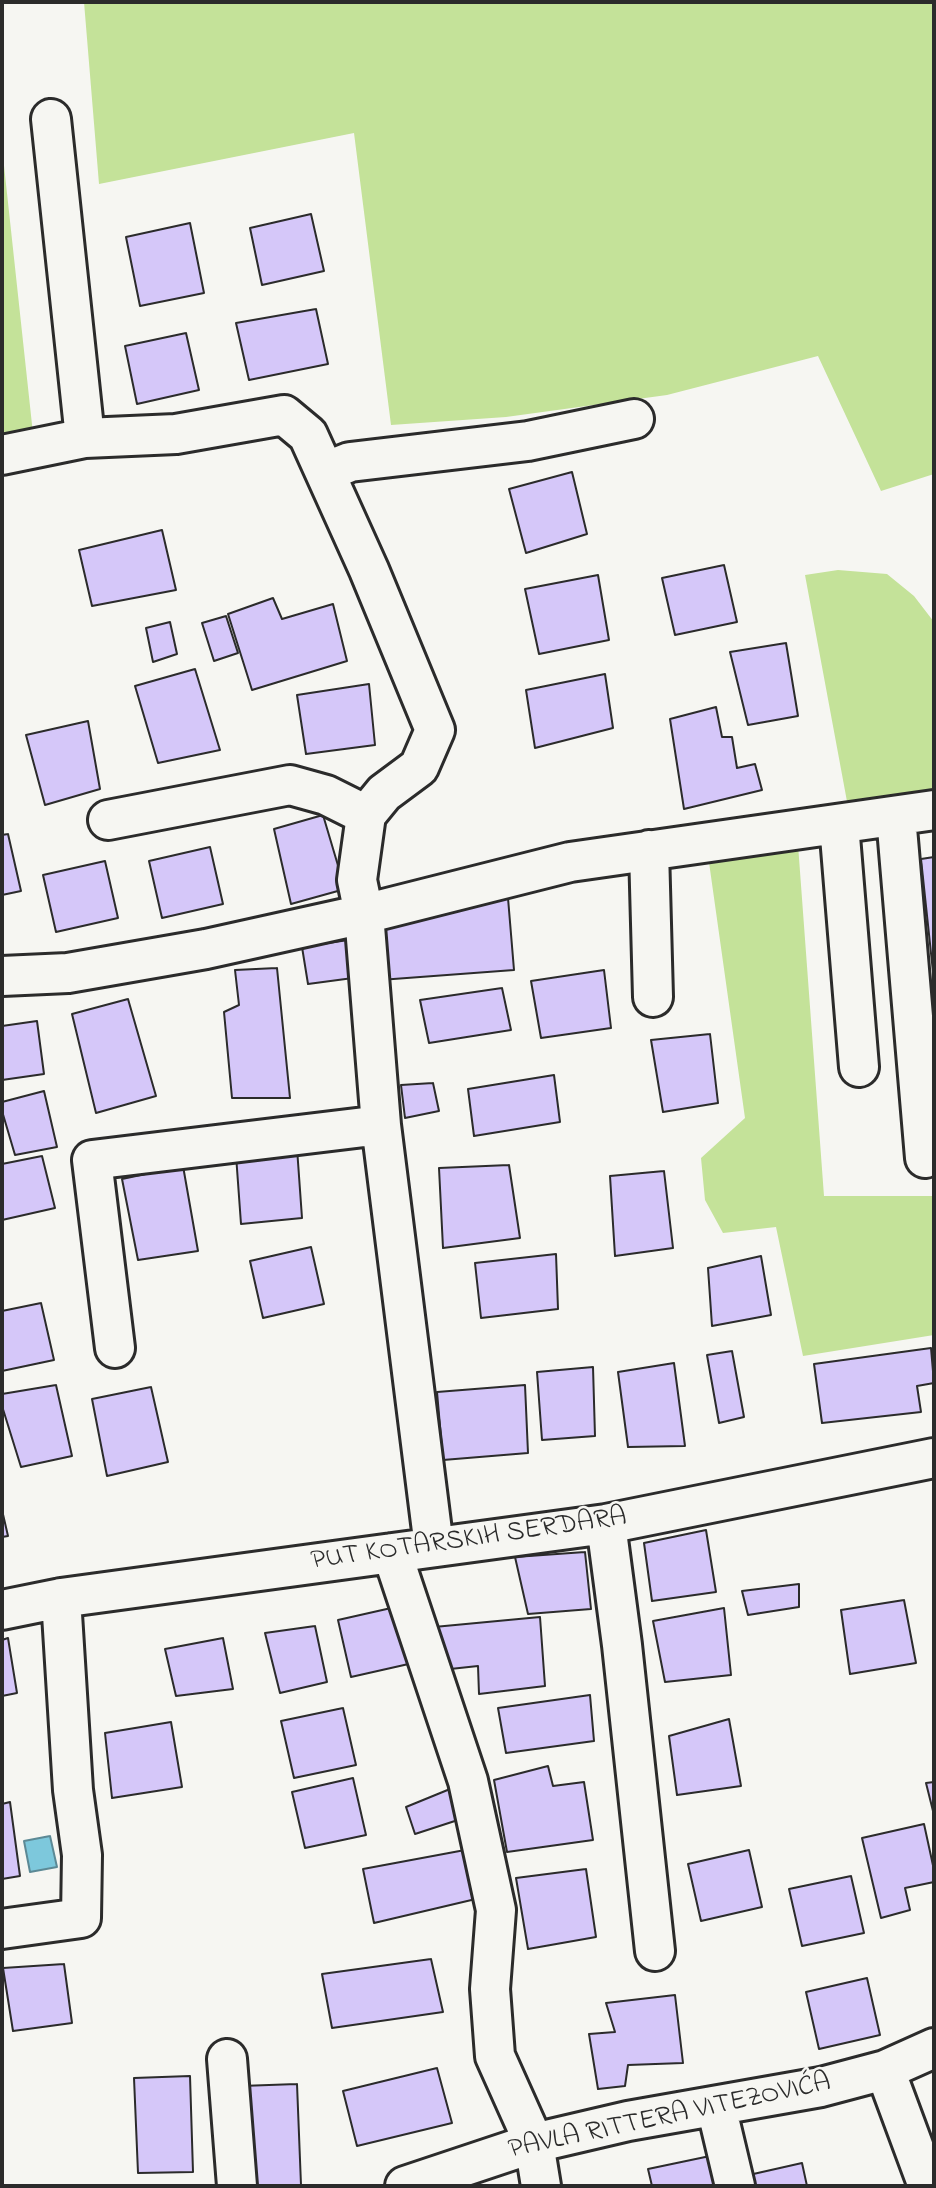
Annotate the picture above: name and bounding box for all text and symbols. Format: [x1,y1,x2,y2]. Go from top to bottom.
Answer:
street label: PUT KOTARSKIH SERDARA [309,1502,629,1580]
street label: PAVLA RITTERA VITEZOVIĆA [506,2067,834,2169]

